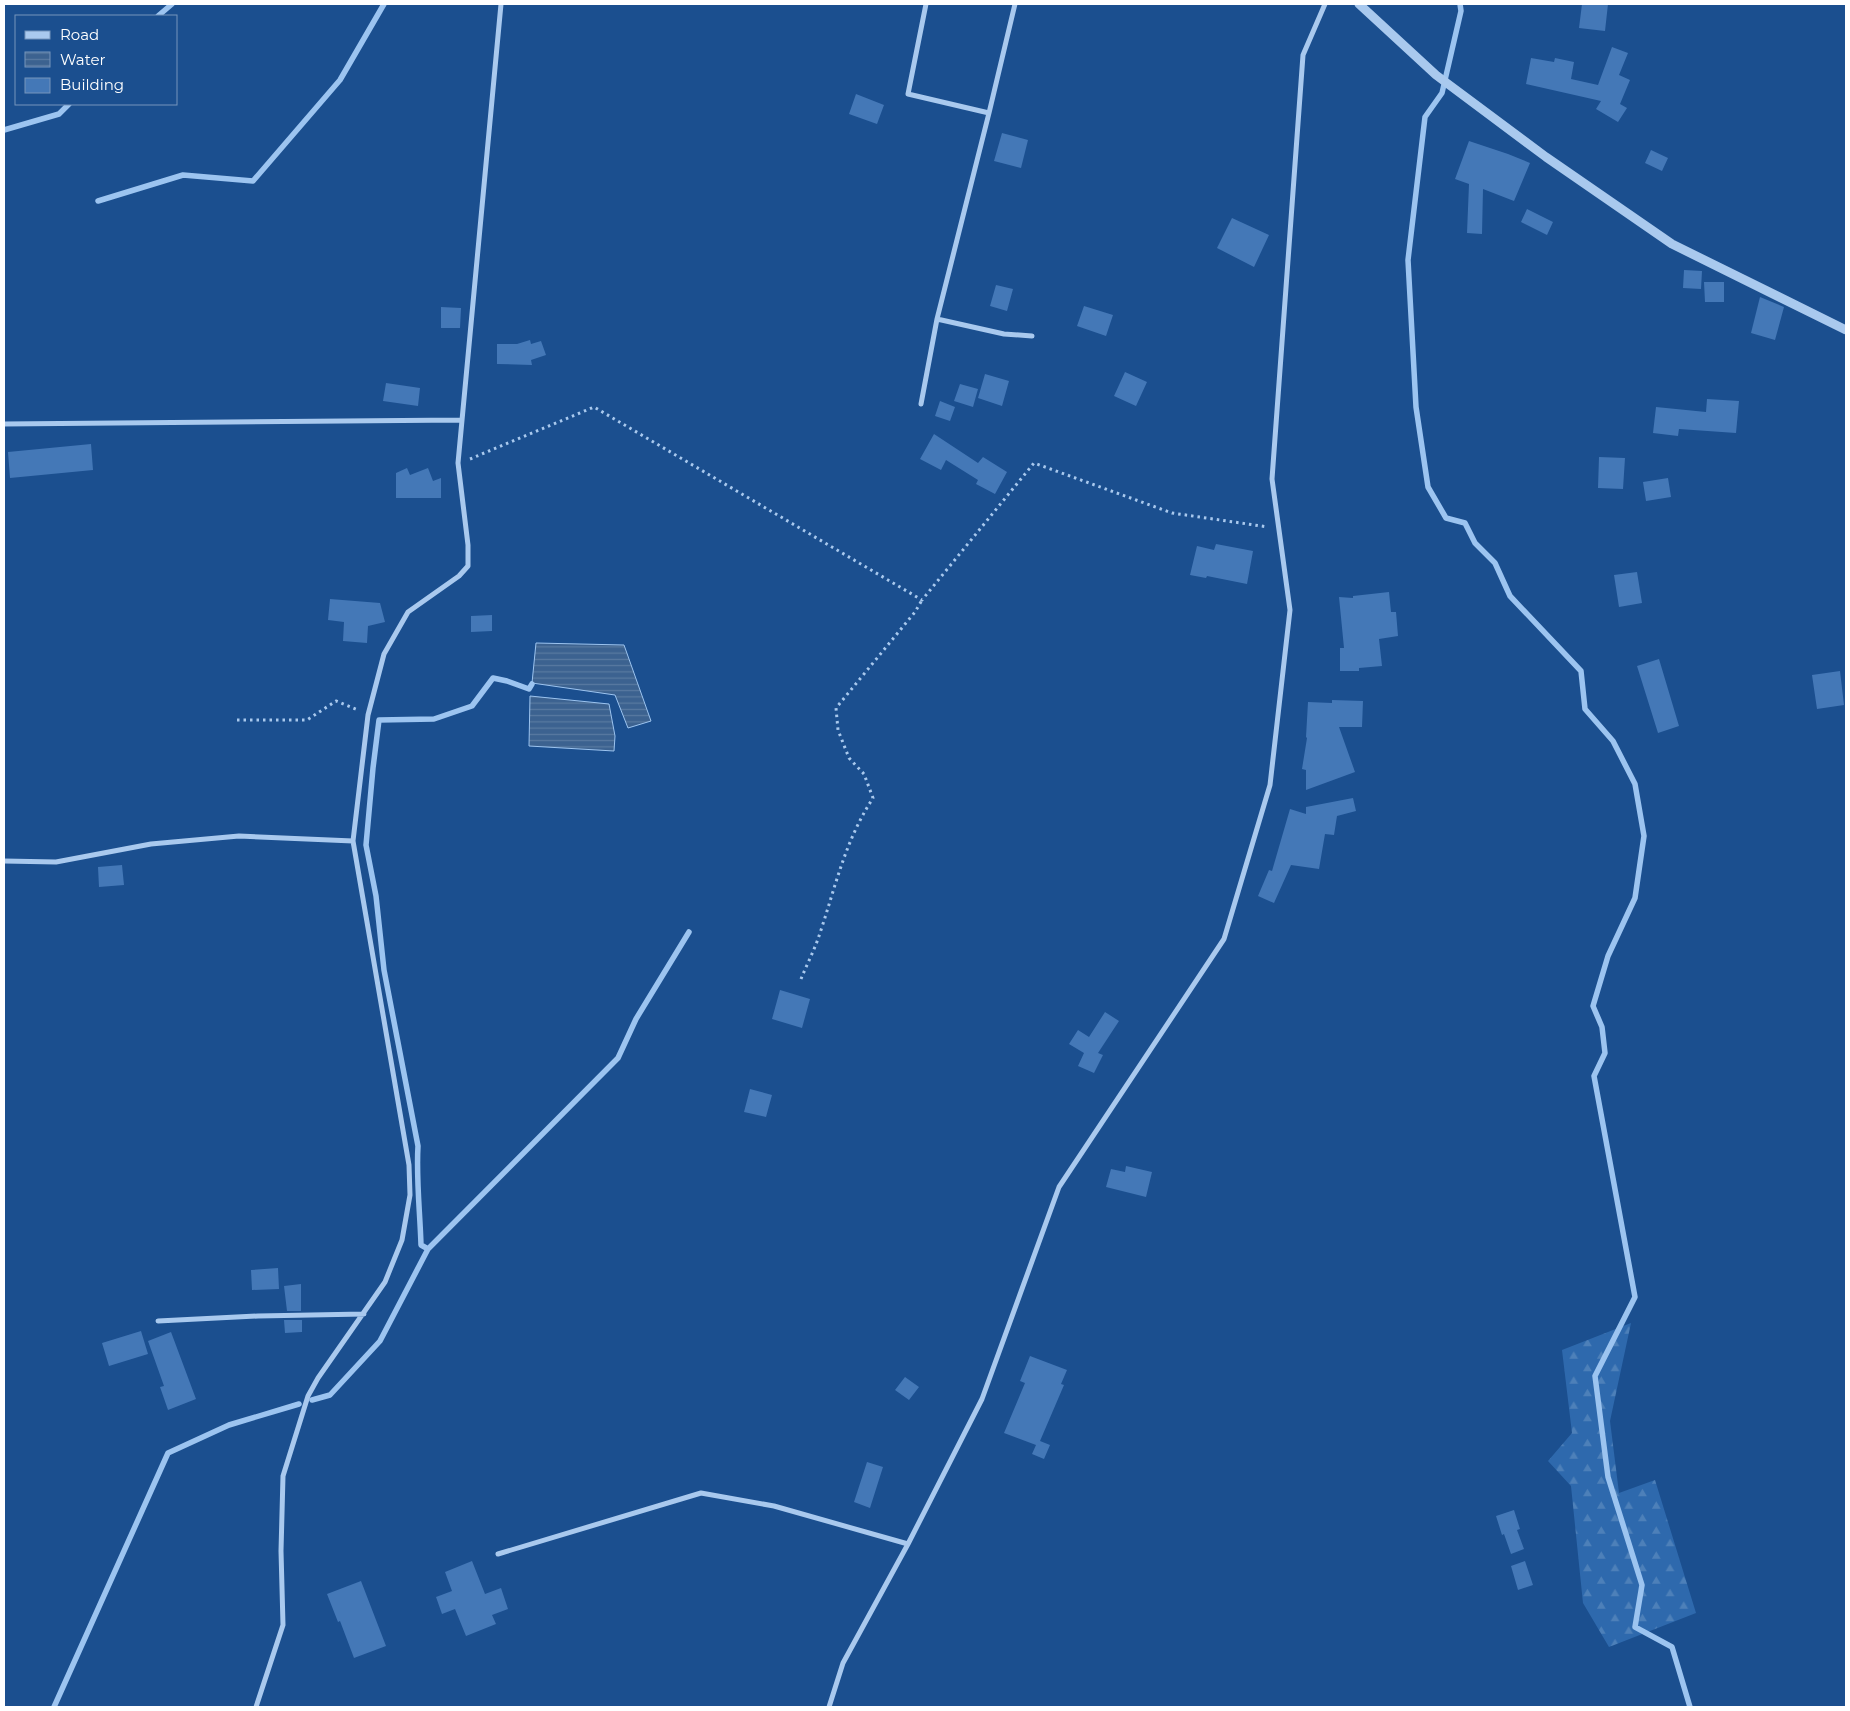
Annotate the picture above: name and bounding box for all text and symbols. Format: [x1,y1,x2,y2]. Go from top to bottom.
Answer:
legend [15,15,178,105]
text: Road [60,25,99,44]
text: Water [60,50,106,69]
text: Building [60,75,124,94]

